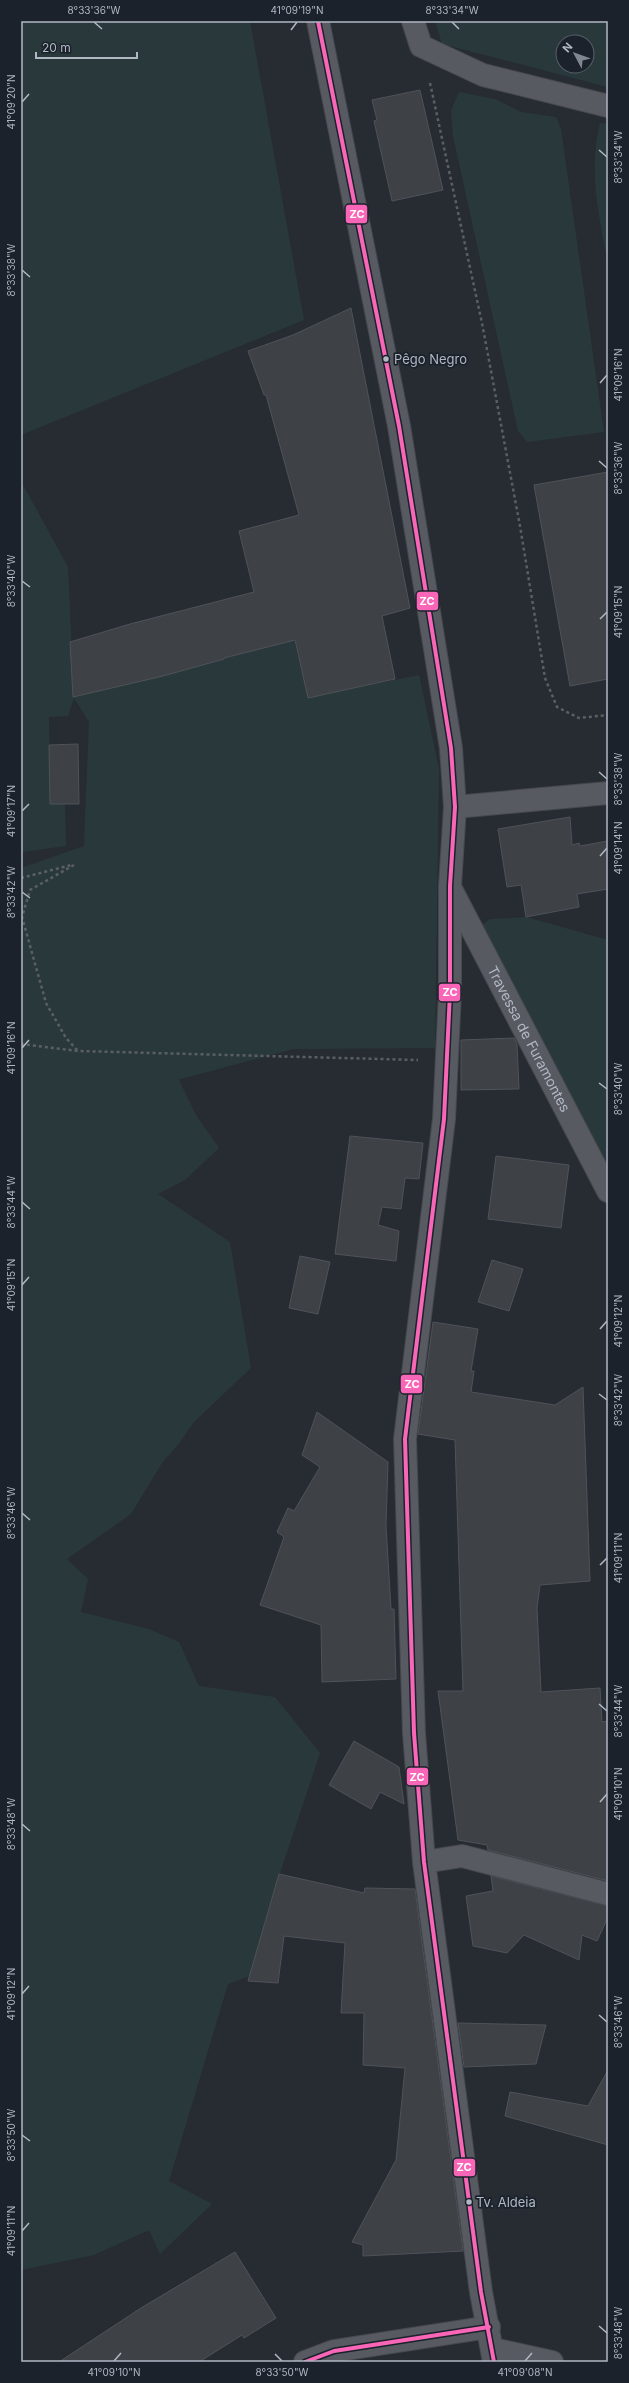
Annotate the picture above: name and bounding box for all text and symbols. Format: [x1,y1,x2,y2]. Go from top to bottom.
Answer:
text: 8°33'36"W [68,4,121,16]
text: 41°09'19"N [271,4,323,16]
text: 8°33'34"W [425,4,479,16]
scale bar [36,34,137,60]
north arrow [555,34,595,74]
text: 20 m [42,40,71,55]
text: N [559,40,575,55]
text: 41°09'20"N [5,75,17,130]
text: 8°33'34"W [612,130,624,184]
line badge: ZC [345,204,368,224]
text: ZC [349,207,365,221]
text: 8°33'38"W [5,243,17,296]
text: 41°09'16"N [612,349,624,401]
place label: Pêgo Negro [394,351,467,367]
marker: Pêgo Negro [381,354,391,364]
text: 8°33'36"W [612,441,624,494]
text: 8°33'40"W [5,555,17,607]
text: 41°09'15"N [612,586,624,638]
line badge: ZC [416,591,439,611]
text: ZC [419,594,435,608]
text: 8°33'38"W [612,752,624,805]
text: 41°09'17"N [5,785,17,837]
text: 41°09'14"N [612,821,624,875]
text: 8°33'42"W [5,866,17,918]
street label: Travessa de Furamontes [484,963,574,1115]
line badge: ZC [438,983,461,1002]
text: ZC [442,985,458,999]
text: 41°09'16"N [5,1022,17,1074]
text: 8°33'40"W [612,1063,624,1115]
text: 8°33'44"W [5,1175,17,1228]
text: 41°09'15"N [5,1259,17,1311]
text: 41°09'12"N [612,1295,624,1347]
line badge: ZC [400,1374,423,1394]
text: 8°33'42"W [612,1374,624,1426]
text: ZC [404,1377,420,1391]
text: 8°33'46"W [5,1487,17,1539]
text: 41°09'11"N [612,1533,624,1583]
text: 8°33'44"W [612,1684,624,1737]
line badge: ZC [406,1767,429,1786]
text: 41°09'10"N [612,1768,624,1820]
text: ZC [409,1770,425,1784]
text: 8°33'48"W [5,1798,17,1850]
text: 41°09'12"N [5,1968,17,2020]
text: 8°33'46"W [612,1996,624,2048]
text: 8°33'50"W [5,2108,17,2161]
line badge: ZC [453,2158,476,2177]
text: ZC [456,2160,472,2174]
place label: Tv. Aldeia [476,2194,536,2210]
marker: Tv. Aldeia [464,2197,474,2207]
text: 41°09'11"N [5,2206,17,2256]
text: 8°33'48"W [612,2307,624,2359]
text: 41°09'10"N [88,2366,140,2378]
text: 8°33'50"W [256,2366,309,2378]
text: 41°09'08"N [497,2366,553,2378]

